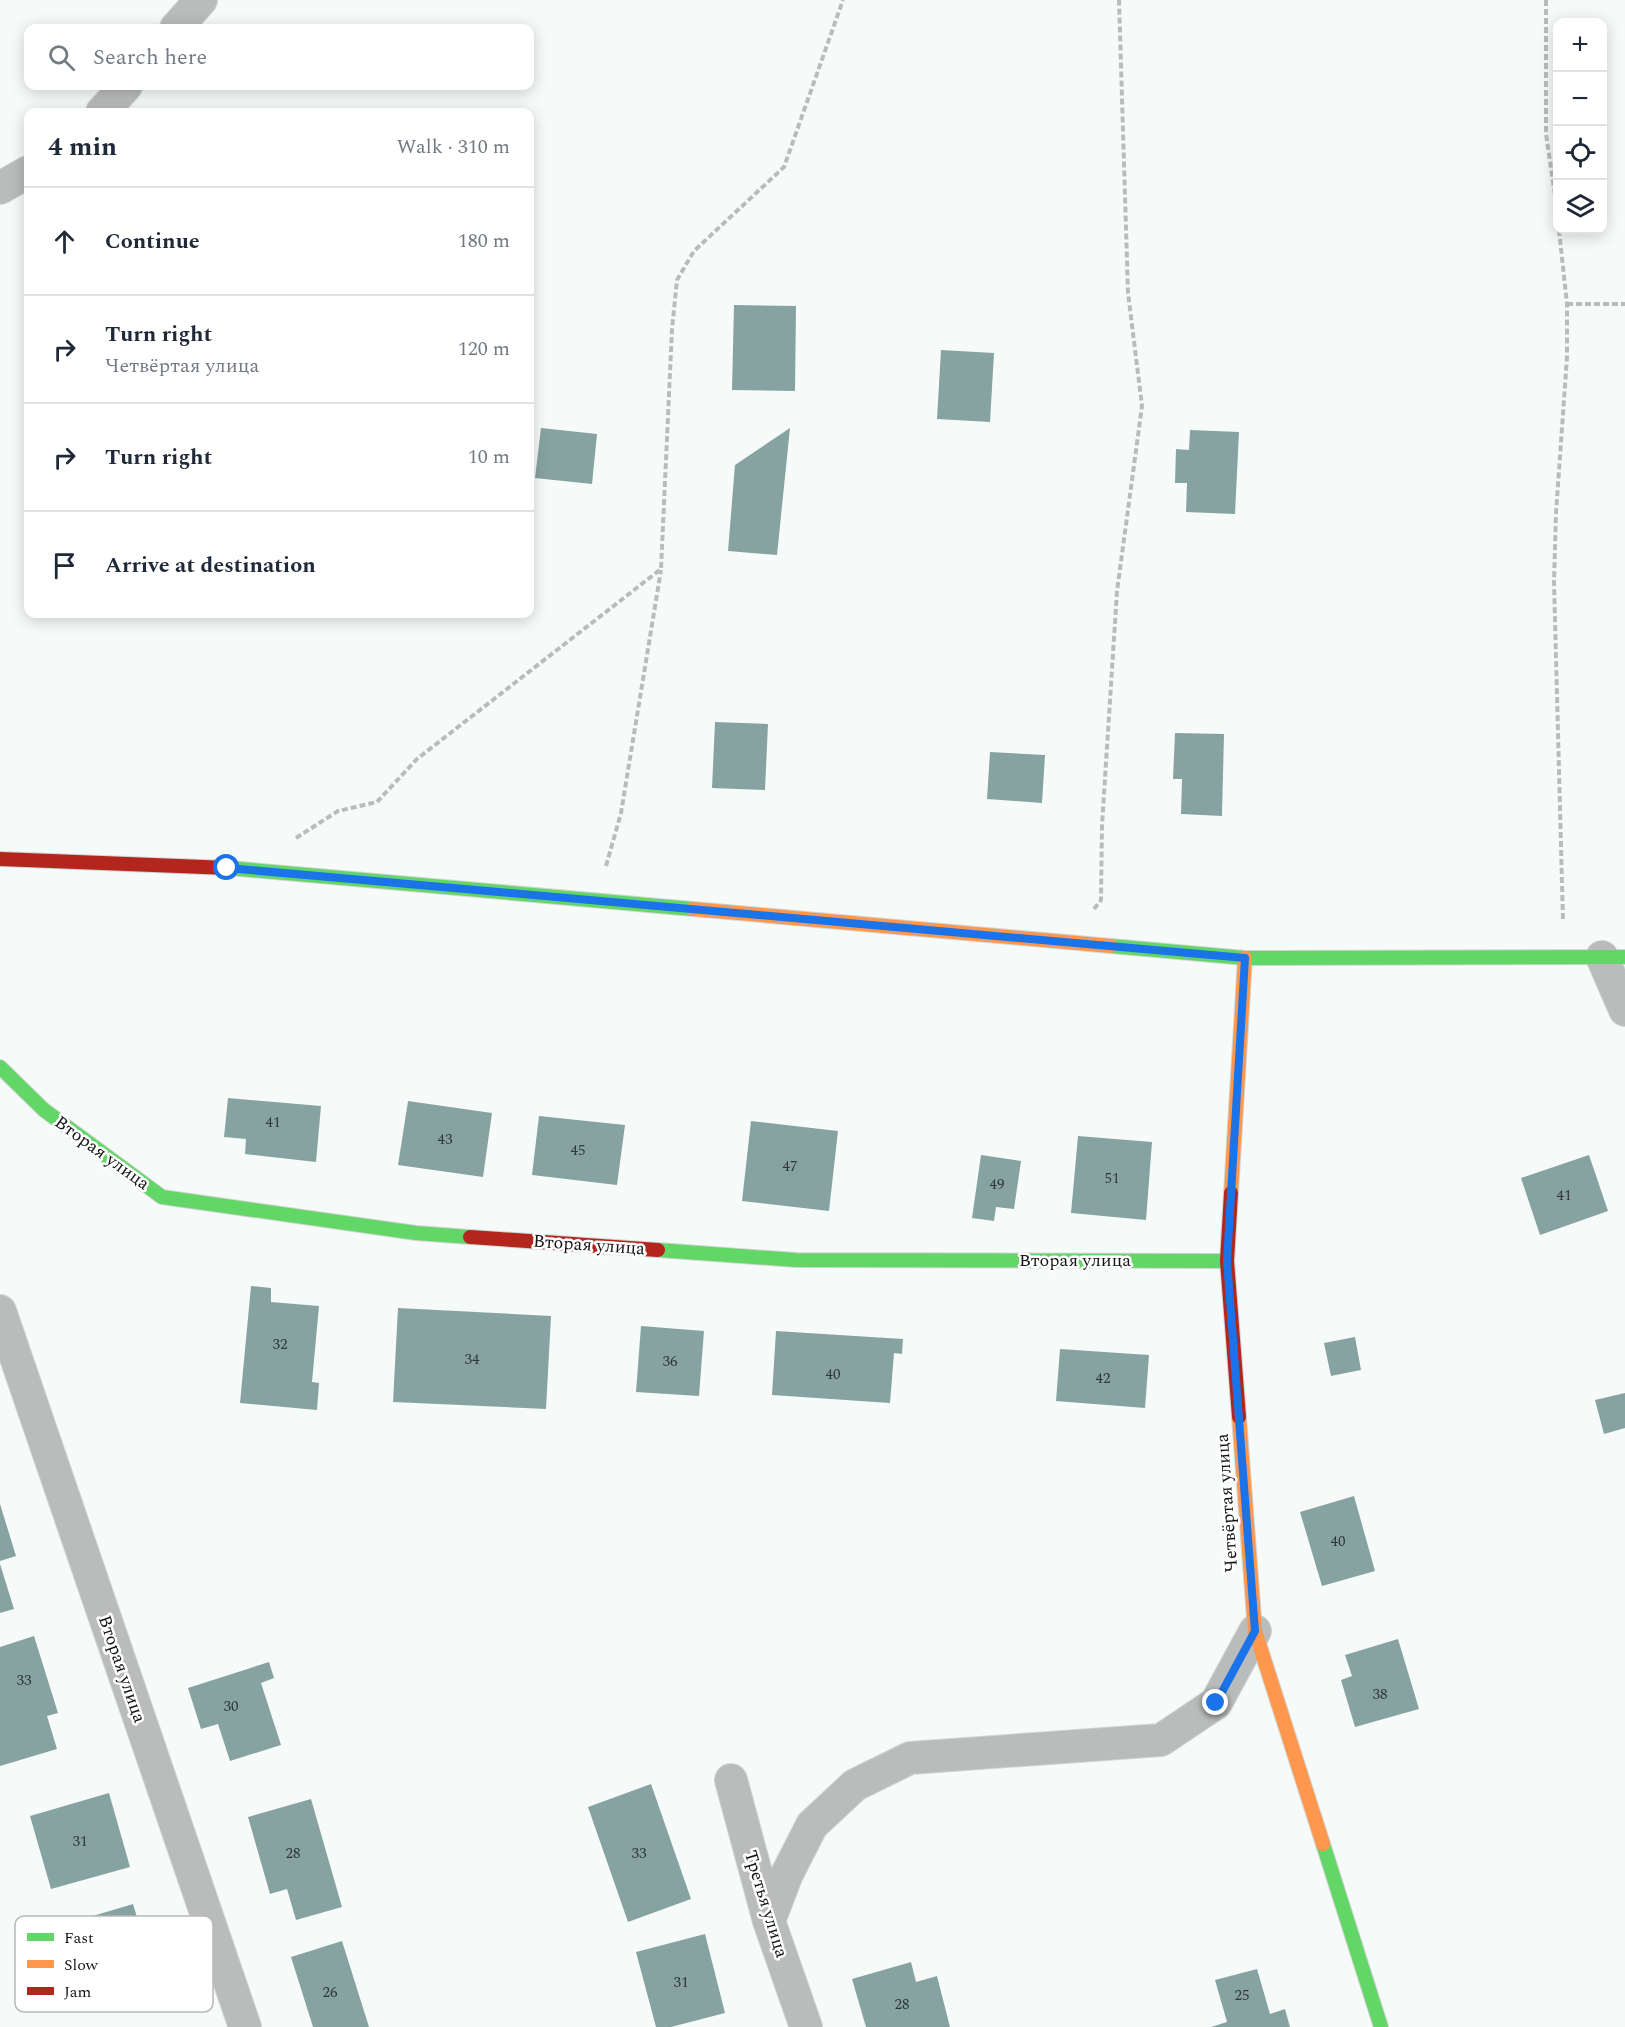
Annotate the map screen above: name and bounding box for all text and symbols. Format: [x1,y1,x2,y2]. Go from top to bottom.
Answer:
map controls [1553,18,1607,234]
button: + [1553,18,1607,72]
search box [24,24,534,90]
icon: search [45,41,78,74]
text: Search here [93,41,207,74]
button: − [1553,72,1607,126]
button: locate [1553,126,1607,180]
text: 4 min [48,127,117,167]
text: Walk · 310 m [397,132,510,162]
button: layers [1553,180,1607,234]
icon: ahead [48,225,81,258]
text: Continue [105,225,200,258]
text: 180 m [458,226,510,256]
text: Turn right [105,318,212,351]
icon: right [48,333,81,366]
text: 120 m [458,334,510,364]
text: Четвёртая улица [105,351,259,381]
icon: right [48,441,81,474]
text: Turn right [105,441,212,474]
text: 10 m [468,442,510,472]
icon: arrive [48,549,81,582]
text: Arrive at destination [105,549,316,582]
route start [213,854,239,880]
street label: Вторая улица [49,1109,155,1197]
house number: 41 [265,1111,281,1134]
house number: 43 [437,1128,453,1151]
house number: 45 [570,1139,586,1162]
house number: 47 [782,1155,798,1178]
house number: 51 [1104,1167,1120,1190]
house number: 49 [989,1173,1005,1196]
house number: 41 [1556,1184,1572,1207]
street label: Вторая улица [532,1228,646,1262]
street label: Вторая улица [1019,1247,1131,1274]
house number: 32 [272,1333,288,1356]
house number: 34 [464,1348,480,1371]
house number: 36 [662,1350,678,1373]
house number: 40 [825,1363,841,1386]
house number: 42 [1095,1367,1111,1390]
street label: Четвёртая улица [1209,1433,1245,1573]
house number: 40 [1330,1530,1346,1553]
street label: Вторая улица [91,1612,153,1727]
house number: 33 [16,1669,32,1692]
house number: 38 [1372,1683,1388,1706]
route end [1202,1689,1228,1715]
house number: 30 [223,1695,239,1718]
house number: 31 [72,1830,88,1853]
house number: 28 [285,1842,301,1865]
house number: 33 [631,1842,647,1865]
street label: Третья улица [737,1847,795,1961]
legend [15,1916,213,2012]
text: Fast [64,1926,94,1950]
text: Slow [64,1953,99,1977]
house number: 31 [673,1971,689,1994]
text: Jam [64,1980,92,2004]
house number: 26 [322,1981,338,2004]
house number: 25 [1234,1984,1250,2007]
house number: 28 [894,1993,910,2016]

